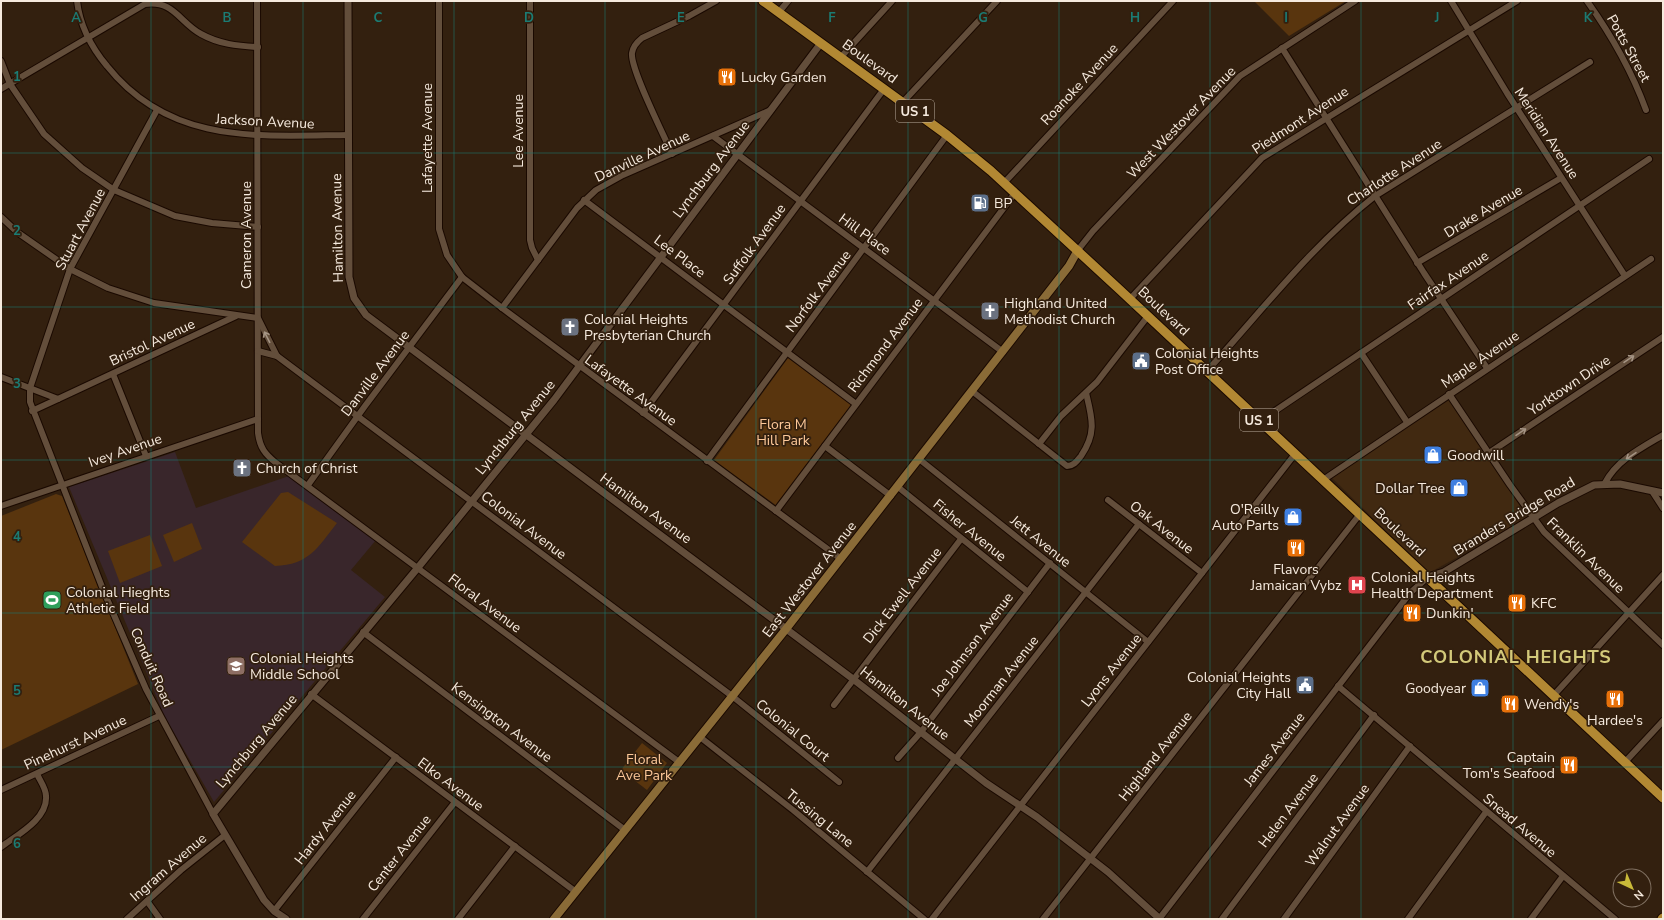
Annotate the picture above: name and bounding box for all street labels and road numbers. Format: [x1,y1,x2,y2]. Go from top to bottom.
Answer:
street label: Potts Street [1602,11,1655,85]
street label: Boulevard [838,35,901,88]
street label: Roanoke Avenue [1036,39,1122,129]
street label: West Westover Avenue [1123,62,1240,183]
street label: Piedmont Avenue [1248,82,1352,159]
street label: Lafayette Avenue [418,83,437,193]
street label: Meridian Avenue [1510,84,1583,183]
street label: Lee Avenue [509,94,528,168]
road number: US 1 [896,100,934,122]
street label: Jackson Avenue [214,109,315,134]
street label: Lynchburg Avenue [669,117,754,222]
street label: Danville Avenue [591,126,693,187]
street label: Charlotte Avenue [1343,135,1446,210]
street label: Hamilton Avenue [327,173,348,283]
street label: Cameron Avenue [237,181,256,289]
street label: Drake Avenue [1441,181,1526,242]
street label: Stuart Avenue [51,185,110,274]
street label: Suffolk Avenue [719,200,790,289]
street label: Hill Place [835,209,895,260]
street label: Lee Place [650,231,709,282]
street label: Norfolk Avenue [781,246,856,336]
street label: Fairfax Avenue [1404,246,1493,315]
street label: Boulevard [1134,283,1194,340]
street label: Richmond Avenue [843,294,927,397]
street label: Bristol Avenue [106,314,198,371]
street label: Danville Avenue [337,326,414,420]
street label: Maple Avenue [1438,326,1523,393]
street label: Lafayette Avenue [581,350,681,430]
street label: Yorktown Drive [1523,351,1614,421]
street label: Lynchburg Avenue [471,376,560,479]
road number: US 1 [1240,409,1278,431]
street label: Ivey Avenue [86,429,164,472]
street label: Hamilton Avenue [596,469,695,548]
street label: Branders Bridge Road [1450,473,1578,560]
street label: Colonial Avenue [477,487,570,564]
street label: Fisher Avenue [929,495,1010,566]
street label: Oak Avenue [1126,496,1198,558]
street label: Boulevard [1370,504,1430,561]
street label: Jett Avenue [1006,510,1075,572]
street label: Franklin Avenue [1543,513,1629,597]
street label: East Westover Avenue [758,517,861,641]
street label: Dick Ewell Avenue [859,543,946,647]
street label: Floral Avenue [444,570,525,637]
street label: Joe Johnson Avenue [927,589,1018,701]
street label: Conduit Road [126,625,178,710]
street label: Lyons Avenue [1077,630,1146,711]
street label: Moorman Avenue [960,632,1043,731]
street label: Hamilton Avenue [856,662,954,744]
street label: Kensington Avenue [447,678,556,767]
street label: Lynchburg Avenue [212,690,301,792]
street label: Colonial Court [752,695,834,766]
street label: Highland Avenue [1114,708,1196,805]
street label: James Avenue [1239,708,1309,791]
street label: Pinehurst Avenue [21,710,130,775]
street label: Elko Avenue [414,753,488,816]
street label: Helen Avenue [1254,769,1323,851]
street label: Walnut Avenue [1301,780,1374,871]
street label: Tussing Lane [782,785,858,852]
street label: Hardy Avenue [290,786,360,868]
street label: Snead Avenue [1479,789,1561,862]
street label: Center Avenue [363,811,435,896]
street label: Ingram Avenue [126,829,211,906]

